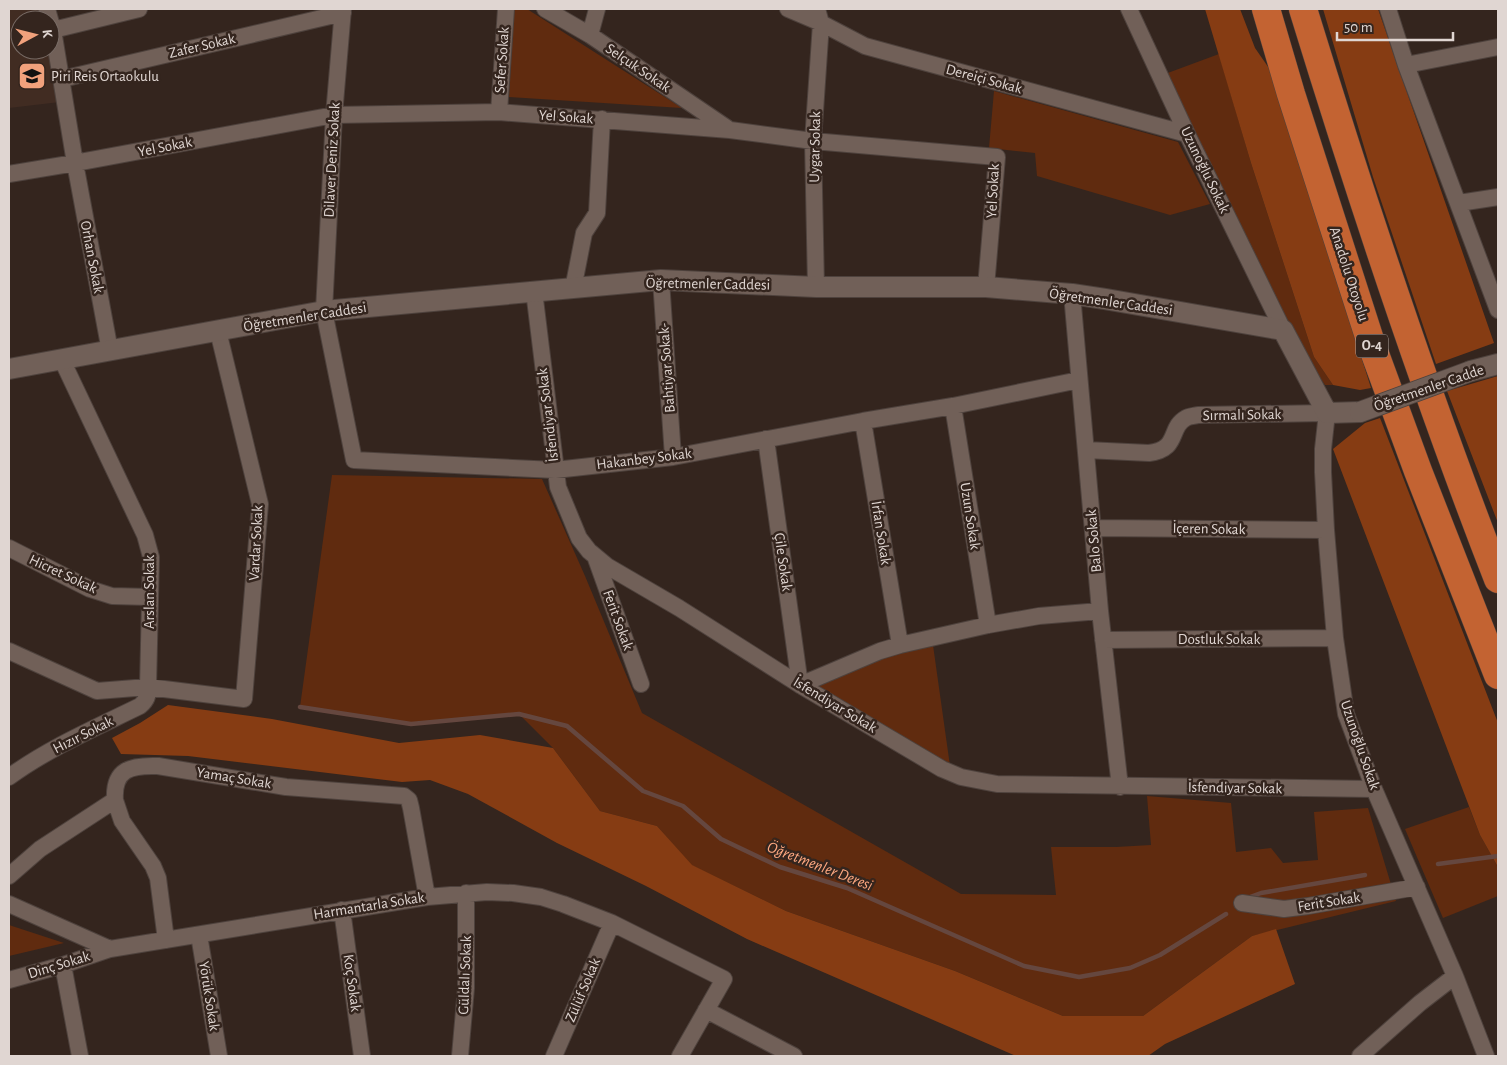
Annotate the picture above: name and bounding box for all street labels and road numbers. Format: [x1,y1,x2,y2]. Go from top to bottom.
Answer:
street label: Sefer Sokak [492,26,512,94]
street label: Zafer Sokak [167,31,237,61]
street label: Selçuk Sokak [603,41,673,95]
street label: Dereiçi Sokak [944,62,1024,96]
street label: Dilaver Deniz Sokak [321,102,343,218]
street label: Yel Sokak [538,108,594,126]
street label: Uygar Sokak [807,111,823,183]
street label: Uzunoğlu Sokak [1178,125,1232,216]
street label: Yel Sokak [137,134,193,160]
street label: Yel Sokak [984,163,1002,219]
street label: Orhan Sokak [78,219,106,295]
street label: Anadolu Otoyolu [1327,225,1371,323]
street label: Öğretmenler Caddesi [646,273,770,293]
street label: Öğretmenler Caddesi [1048,284,1174,318]
street label: Öğretmenler Caddesi [242,298,368,334]
street label: Bahtiyar Sokak- [656,322,678,413]
road number: O-4 [1356,334,1388,358]
street label: Öğretmenler Cadde [1371,360,1486,414]
street label: İsfendiyar Sokak [533,367,561,463]
street label: Sırmalı Sokak [1202,407,1282,423]
street label: Hakanbey Sokak [595,446,693,472]
street label: Uzun Sokak [957,481,983,551]
street label: İrfan Sokak [869,500,895,566]
street label: Vardar Sokak [247,505,265,581]
street label: Balo Sokak [1084,509,1104,573]
street label: İçeren Sokak [1172,519,1246,537]
street label: Çile Sokak [771,532,795,592]
street label: Hicret Sokak [27,552,99,596]
street label: Arslan Sokak [142,555,157,629]
street label: Ferit Sokak [600,588,636,652]
street label: Dostluk Sokak [1178,632,1260,647]
street label: İsfendiyar Sokak [791,673,880,736]
street label: Uzunoğlu Sokak [1338,698,1382,792]
street label: Hızır Sokak [50,713,116,757]
street label: Yamaç Sokak [196,765,273,791]
street label: İsfendiyar Sokak [1188,778,1282,796]
street label: Harmantarla Sokak [312,890,426,922]
street label: Ferit Sokak [1297,890,1361,914]
street label: Güldalı Sokak [456,935,474,1015]
street label: Dinç Sokak [26,948,92,981]
street label: Koç Sokak [341,953,363,1013]
street label: Zülüf Sokak [563,956,603,1024]
street label: Yörük Sokak [196,960,222,1032]

